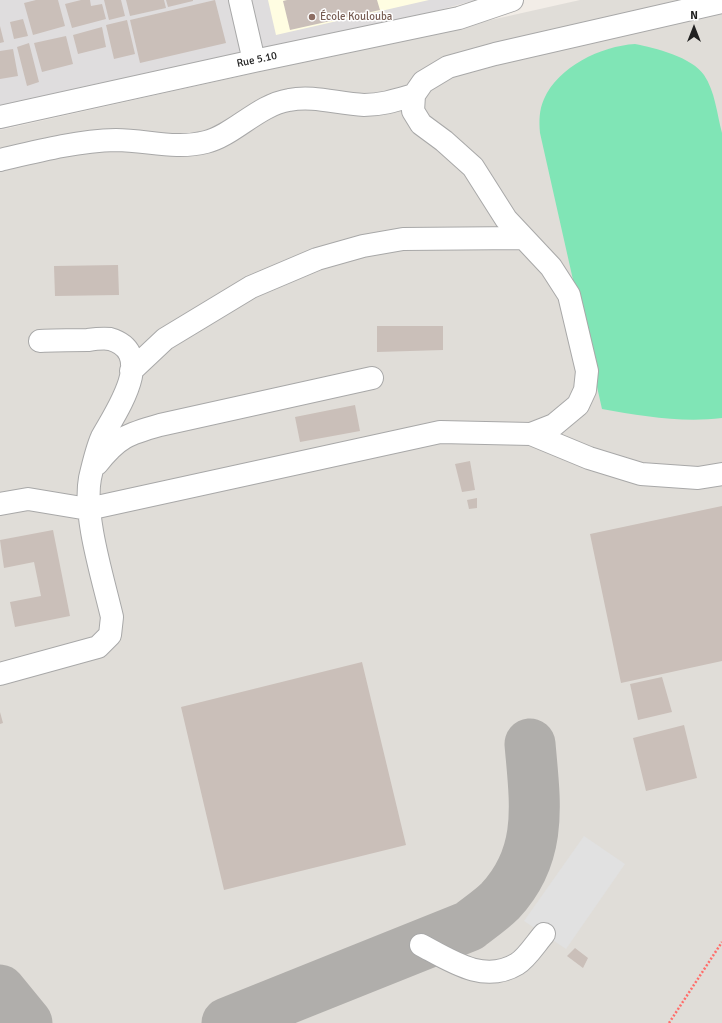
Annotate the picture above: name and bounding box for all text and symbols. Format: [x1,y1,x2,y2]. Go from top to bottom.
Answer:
north arrow [674,8,714,48]
text: N [690,9,698,22]
place label: École Koulouba [320,10,392,24]
marker: École Koulouba [307,12,317,22]
street label: Rue 5.10 [236,49,278,71]

